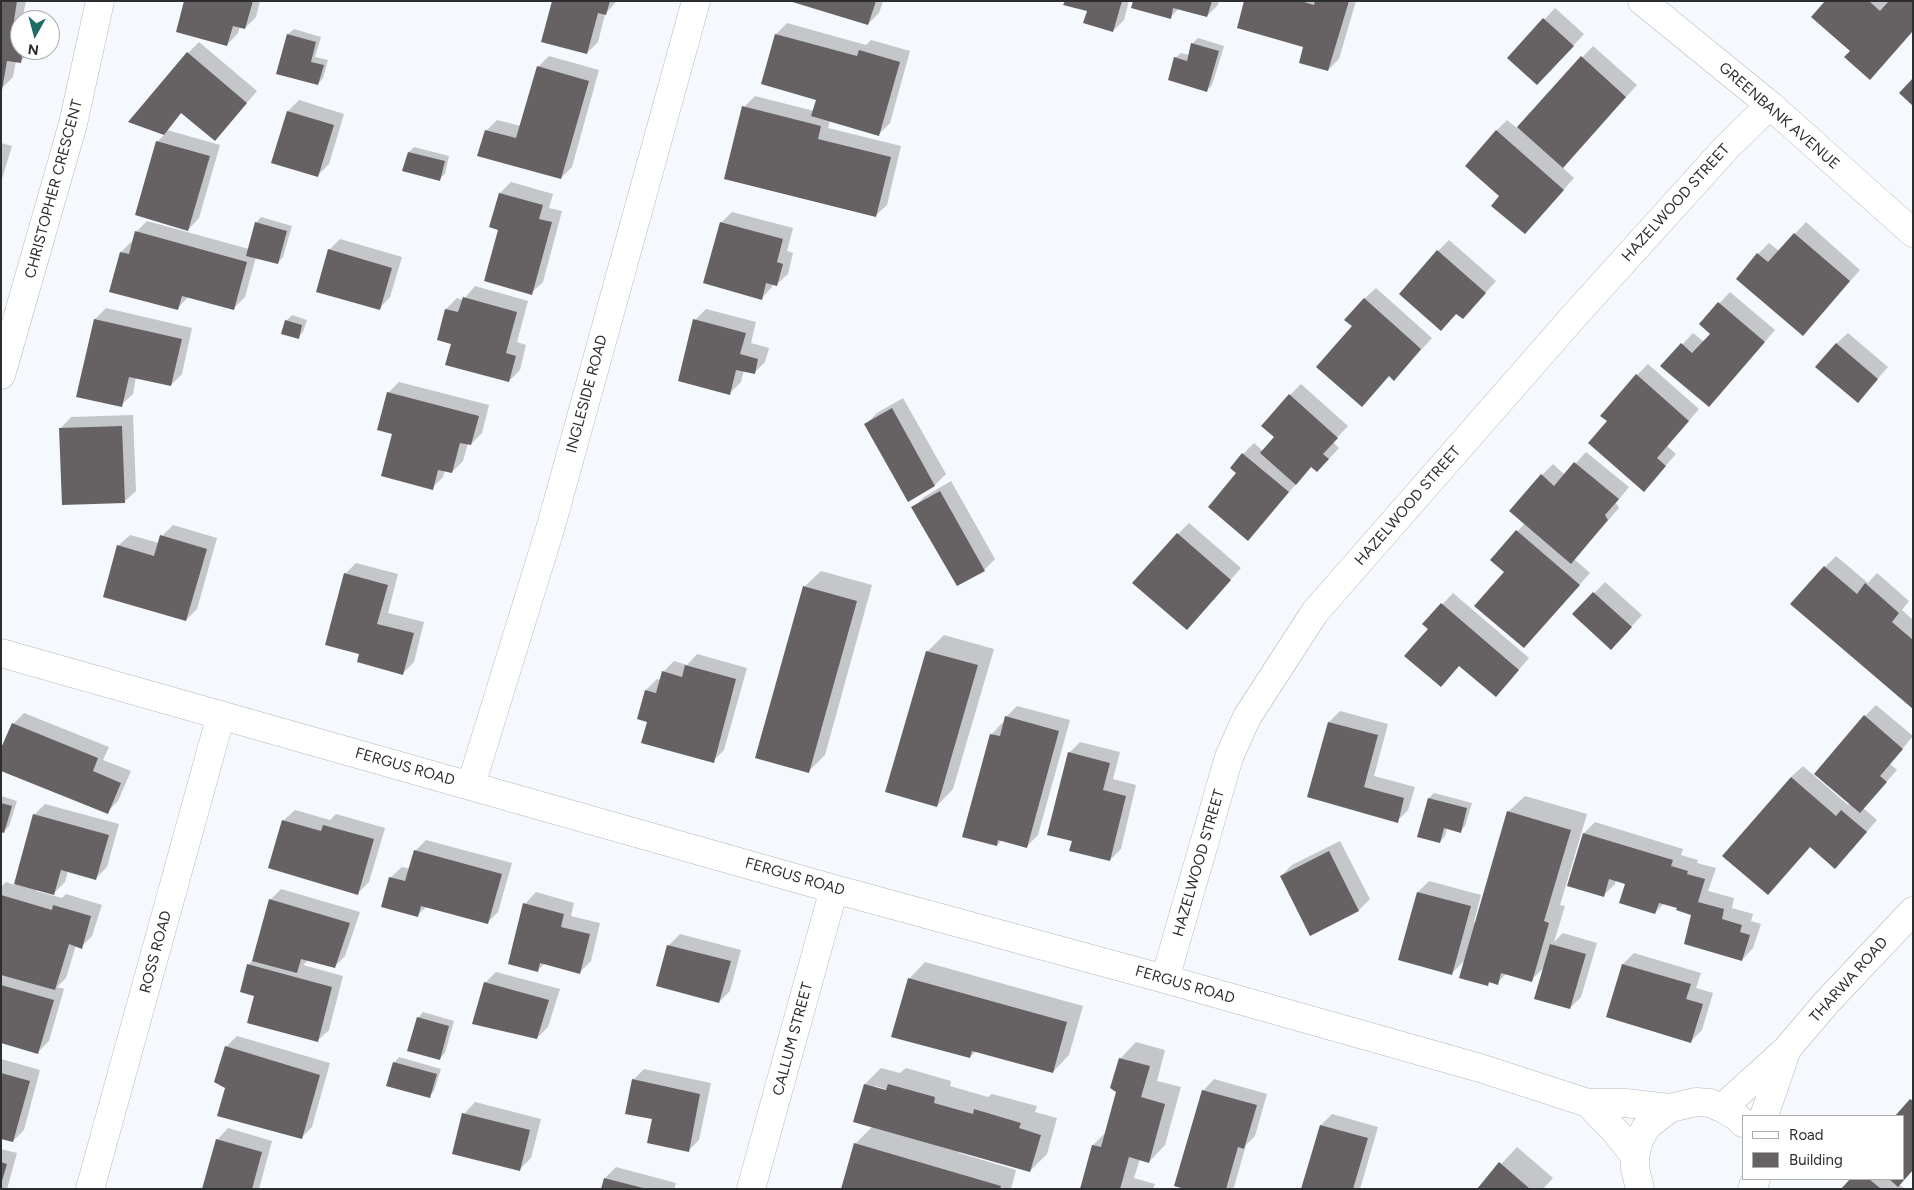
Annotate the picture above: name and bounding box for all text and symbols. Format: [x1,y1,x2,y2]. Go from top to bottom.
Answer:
north arrow [10,10,60,60]
text: N [27,40,40,58]
street label: GREENBANK AVENUE [1715,59,1843,173]
street label: CHRISTOPHER CRESCENT [21,98,87,280]
street label: HAZELWOOD STREET [1618,140,1734,266]
street label: INGLESIDE ROAD [563,333,611,455]
street label: HAZELWOOD STREET [1351,443,1465,569]
street label: FERGUS ROAD [353,744,457,790]
street label: HAZELWOOD STREET [1169,787,1229,939]
street label: FERGUS ROAD [743,854,847,900]
street label: ROSS ROAD [136,909,176,995]
street label: THARWA ROAD [1806,934,1892,1026]
street label: FERGUS ROAD [1133,962,1237,1008]
street label: CALLUM STREET [769,980,817,1098]
legend [1742,1115,1904,1180]
text: Road [1789,1126,1824,1144]
text: Building [1789,1151,1843,1169]

